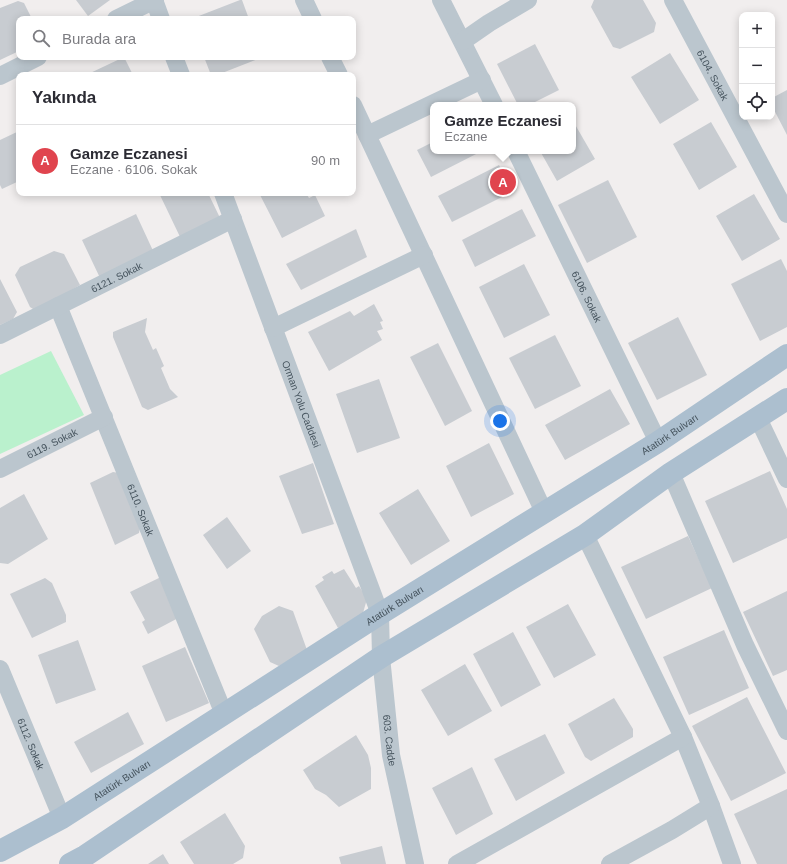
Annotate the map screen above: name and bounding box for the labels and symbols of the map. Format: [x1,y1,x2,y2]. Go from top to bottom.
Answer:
street label: 6104. Sokak [695,48,731,103]
pin: A [490,167,516,197]
street label: 6121. Sokak [89,259,145,294]
street label: 6106. Sokak [570,269,605,325]
street label: Orman Yolu Caddesi [280,359,323,449]
your location [490,411,510,431]
street label: Atatürk Bulvarı [639,411,700,457]
street label: 6119. Sokak [25,425,80,460]
street label: 6110. Sokak [125,482,157,538]
street label: Atatürk Bulvarı [364,583,425,627]
street label: 603. Cadde [381,714,399,767]
street label: 6112. Sokak [15,716,47,772]
street label: Atatürk Bulvarı [91,757,152,802]

